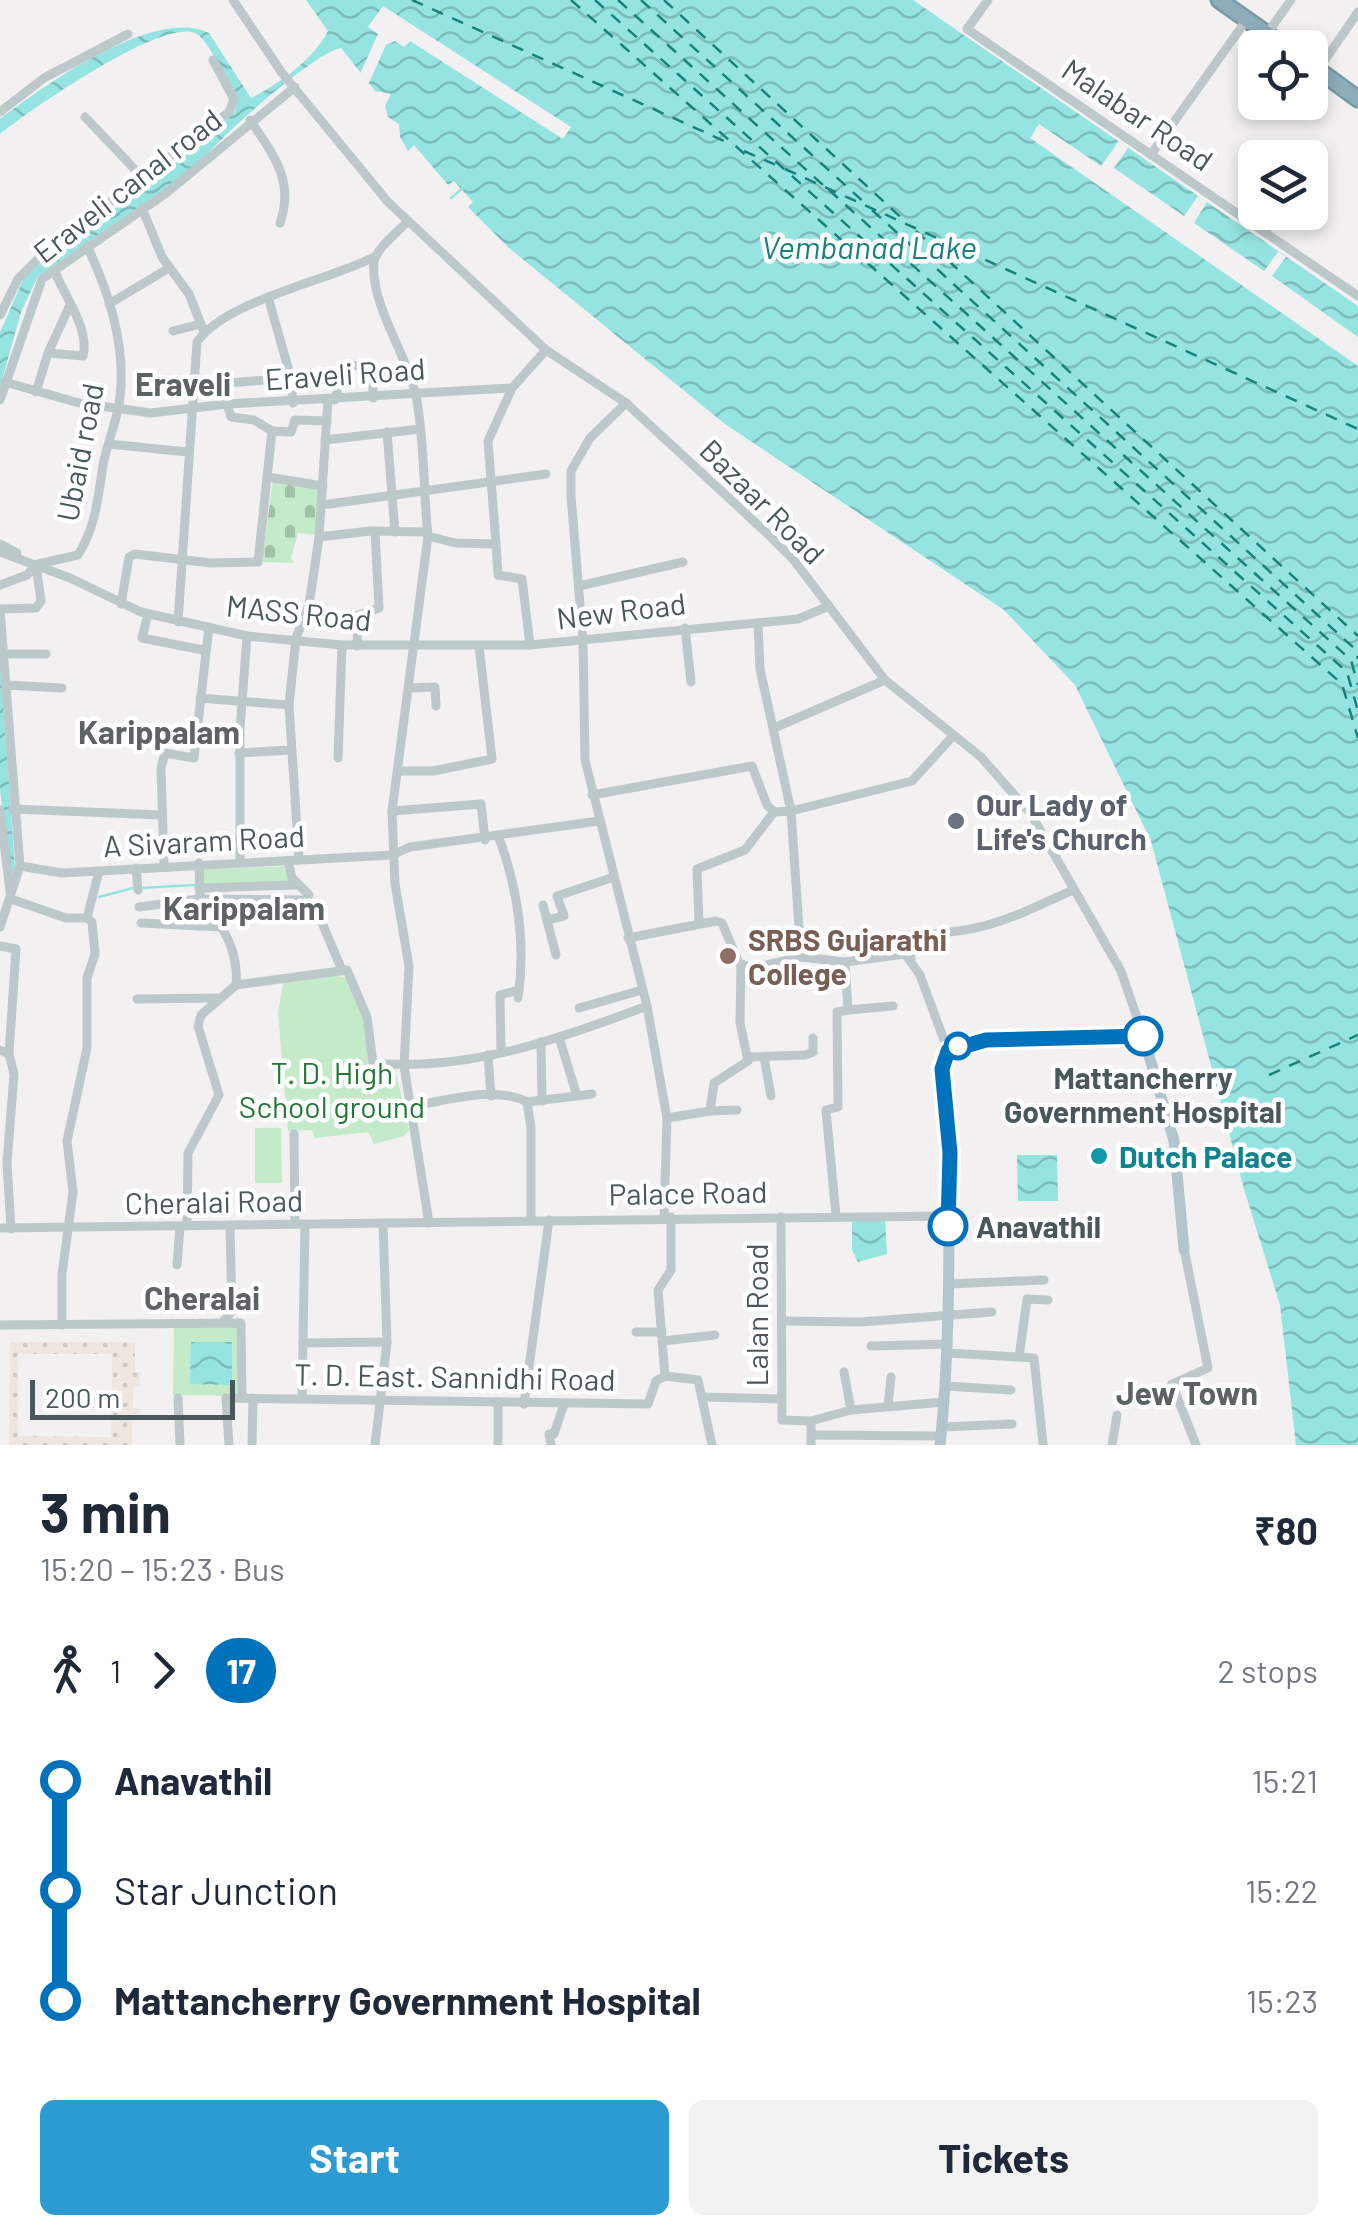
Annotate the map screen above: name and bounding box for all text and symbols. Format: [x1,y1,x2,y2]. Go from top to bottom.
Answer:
map controls [1238,30,1328,230]
button: locate [1238,30,1328,120]
street label: Malabar Road [1056,50,1220,178]
street label: Eraveli canal road [26,100,228,270]
button: layers [1238,140,1328,230]
water label: Vembanad Lake [761,227,977,265]
street label: Eraveli Road [264,349,426,397]
district label: Eraveli [135,364,231,402]
street label: Ubaid road [48,380,110,524]
street label: Bazaar Road [693,431,833,571]
street label: New Road [554,584,688,636]
street label: MASS Road [225,586,373,638]
district label: Karippalam [78,712,240,750]
place label: Our Lady of Life's Church [976,786,1147,856]
marker: Our Lady of Life's Church [945,810,967,832]
street label: A Sivaram Road [102,817,306,863]
district label: Karippalam [163,888,325,926]
place label: SRBS Gujarathi College [748,921,947,991]
marker: SRBS Gujarathi College [717,945,739,967]
marker: Mattancherry Government Hospital [1124,1017,1162,1055]
unlabelled marker [945,1033,971,1059]
park label: T. D. High School ground [239,1054,425,1124]
place label: Mattancherry Government Hospital [1004,1059,1282,1129]
place label: Dutch Palace [1119,1138,1292,1174]
marker: Dutch Palace [1088,1145,1110,1167]
street label: Palace Road [608,1173,768,1211]
street label: Cheralai Road [124,1181,304,1221]
marker: Anavathil [929,1207,967,1245]
place label: Anavathil [976,1208,1101,1244]
street label: Lalan Road [738,1243,774,1387]
district label: Cheralai [144,1278,260,1316]
street label: T. D. East. Sannidhi Road [294,1355,616,1397]
district label: Jew Town [1116,1373,1258,1411]
scale bar [30,1375,235,1420]
text: 200 m [45,1380,120,1414]
text: 3 min [40,1478,171,1544]
text: ₹80 [1254,1507,1318,1553]
text: 15:20 – 15:23 · Bus [40,1549,285,1587]
icon: walk [40,1643,95,1698]
icon: forward [136,1643,191,1698]
text: 17 [226,1649,256,1691]
text: 1 [110,1651,121,1689]
text: 2 stops [1217,1651,1318,1689]
text: Anavathil [114,1757,272,1803]
text: 15:21 [1252,1761,1318,1799]
text: Star Junction [114,1867,338,1913]
text: 15:22 [1245,1871,1318,1909]
text: Mattancherry Government Hospital [114,1977,701,2023]
text: 15:23 [1246,1981,1318,2019]
button: Start [40,2100,669,2215]
button: Tickets [689,2100,1318,2215]

